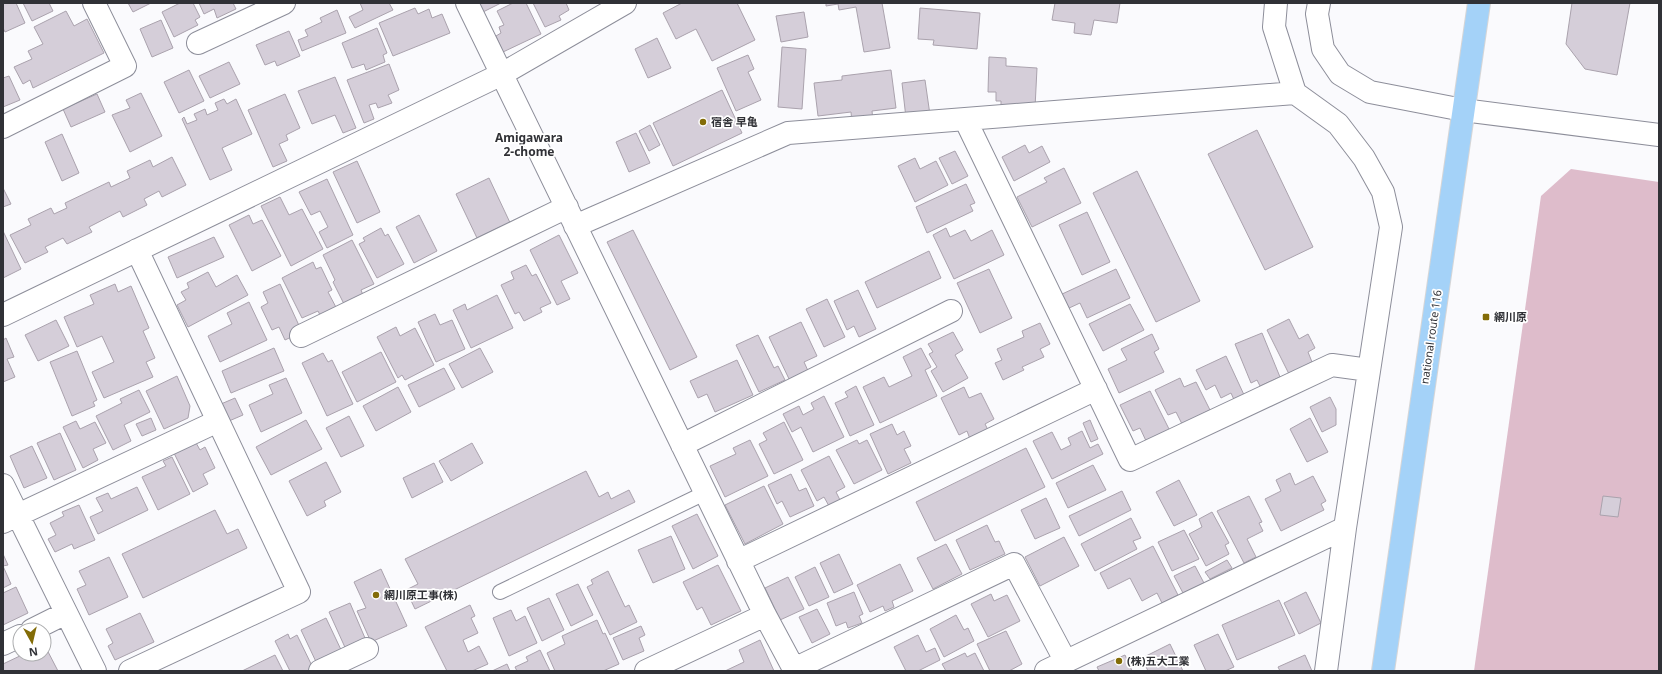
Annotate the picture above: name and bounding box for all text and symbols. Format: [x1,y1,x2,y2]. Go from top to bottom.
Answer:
place label: 宿舎 早亀 [711,114,758,129]
marker: 宿舎 早亀 [698,117,708,127]
district label: Amigawara 2-chome [495,129,563,160]
street label: national route 116 [1416,289,1445,385]
place label: 網川原 [1494,309,1527,324]
marker: 網川原 [1481,312,1491,322]
place label: 網川原工事(株) [384,587,458,602]
marker: 網川原工事(株) [371,590,381,600]
north arrow [12,622,52,662]
text: N [28,644,39,660]
place label: (株)五大工業 [1127,653,1189,668]
marker: (株)五大工業 [1114,656,1124,666]

